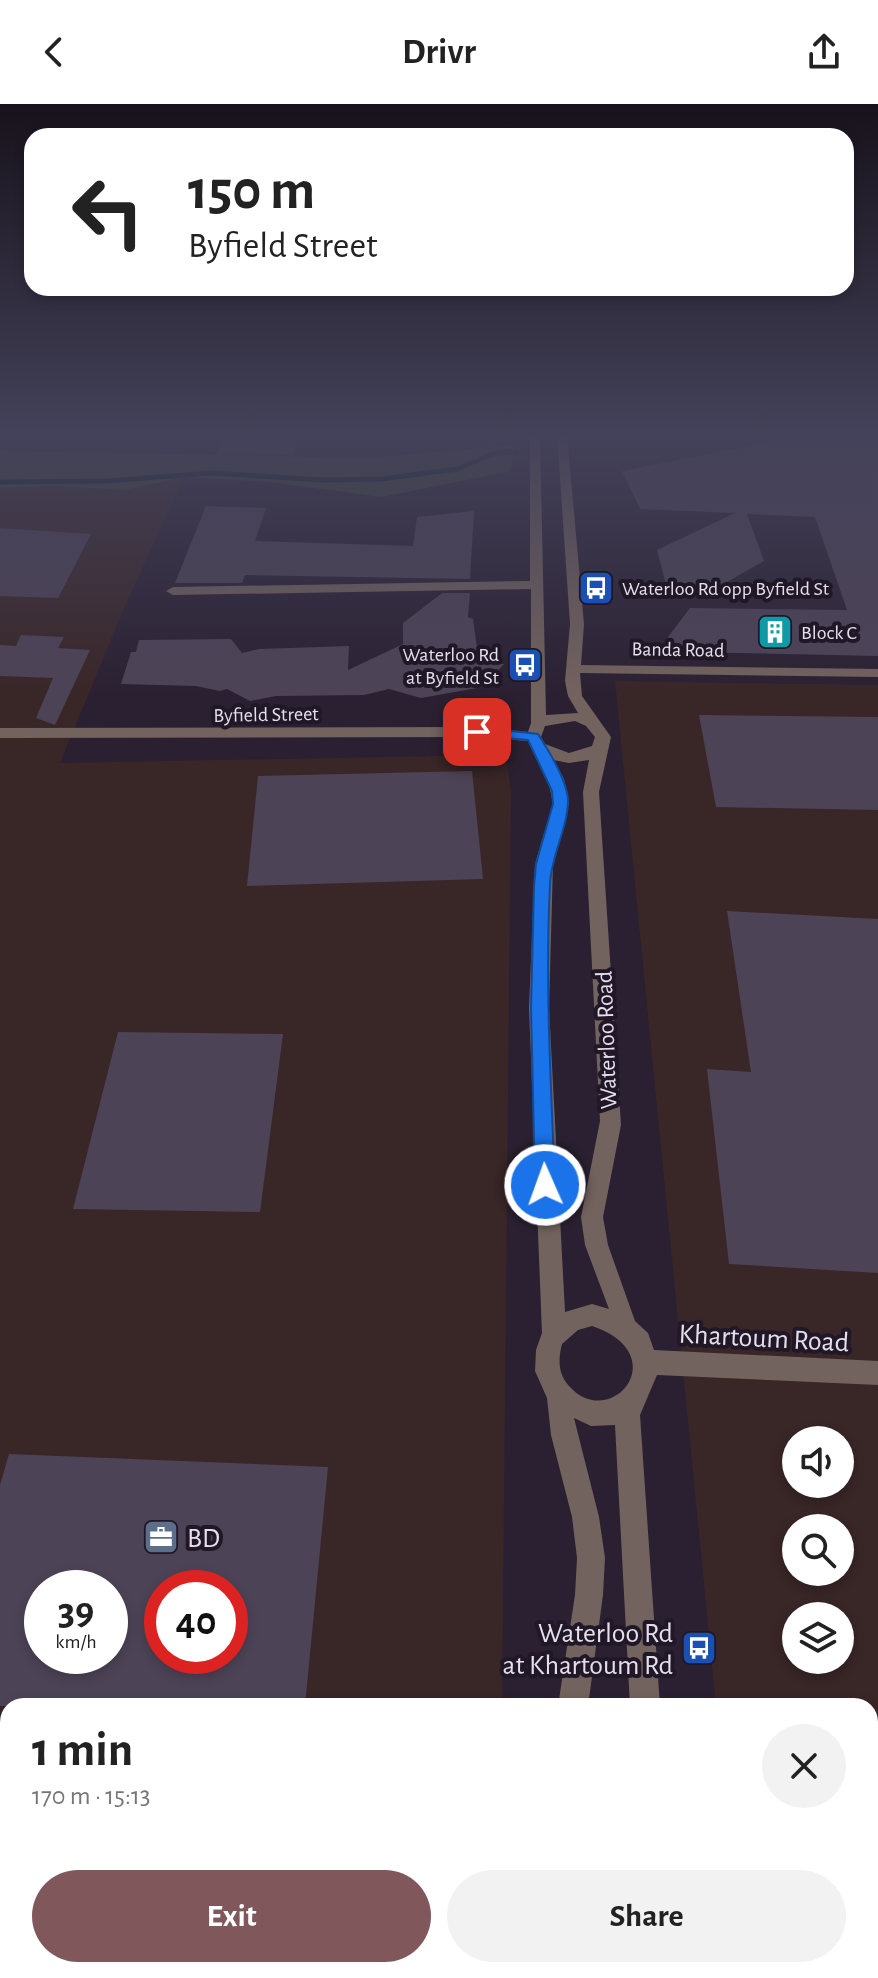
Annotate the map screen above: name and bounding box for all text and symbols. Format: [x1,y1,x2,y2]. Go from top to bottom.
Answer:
icon: back [32,30,76,74]
icon: share [802,30,846,74]
text: Drivr [402,34,476,70]
icon: left [56,160,160,264]
text: 150 m [188,163,315,219]
text: Byfield Street [188,228,378,264]
bus stop icon: Waterloo Rd opp Byfield St [577,569,615,607]
place label: Waterloo Rd opp Byfield St [622,579,830,599]
building icon: Block C [756,613,794,651]
place label: Block C [801,623,857,643]
street label: Banda Road [631,639,725,661]
place label: Waterloo Rd at Byfield St [403,645,500,688]
bus stop icon: Waterloo Rd at Byfield St [506,646,544,684]
pin [443,698,511,766]
street label: Byfield Street [213,704,319,726]
icon: arrive [455,710,499,754]
street label: Waterloo Road [593,970,621,1110]
position arrow [503,1143,587,1227]
street label: Khartoum Road [678,1321,850,1357]
map controls [782,1426,854,1674]
button: sound [782,1426,854,1498]
button: search [782,1514,854,1586]
office icon: BD [142,1518,180,1556]
place label: BD [187,1525,220,1553]
speed limit sign: 40 [144,1570,248,1674]
text: 39 [58,1592,94,1632]
button: layers [782,1602,854,1674]
place label: Waterloo Rd at Khartoum Rd [503,1620,673,1680]
bus stop icon: Waterloo Rd at Khartoum Rd [680,1629,718,1667]
text: km/h [55,1632,97,1652]
button: close [762,1724,846,1808]
text: 1 min [32,1727,133,1775]
text: 170 m · 15:13 [32,1783,151,1809]
button: Exit [32,1870,431,1962]
button: Share [447,1870,846,1962]

